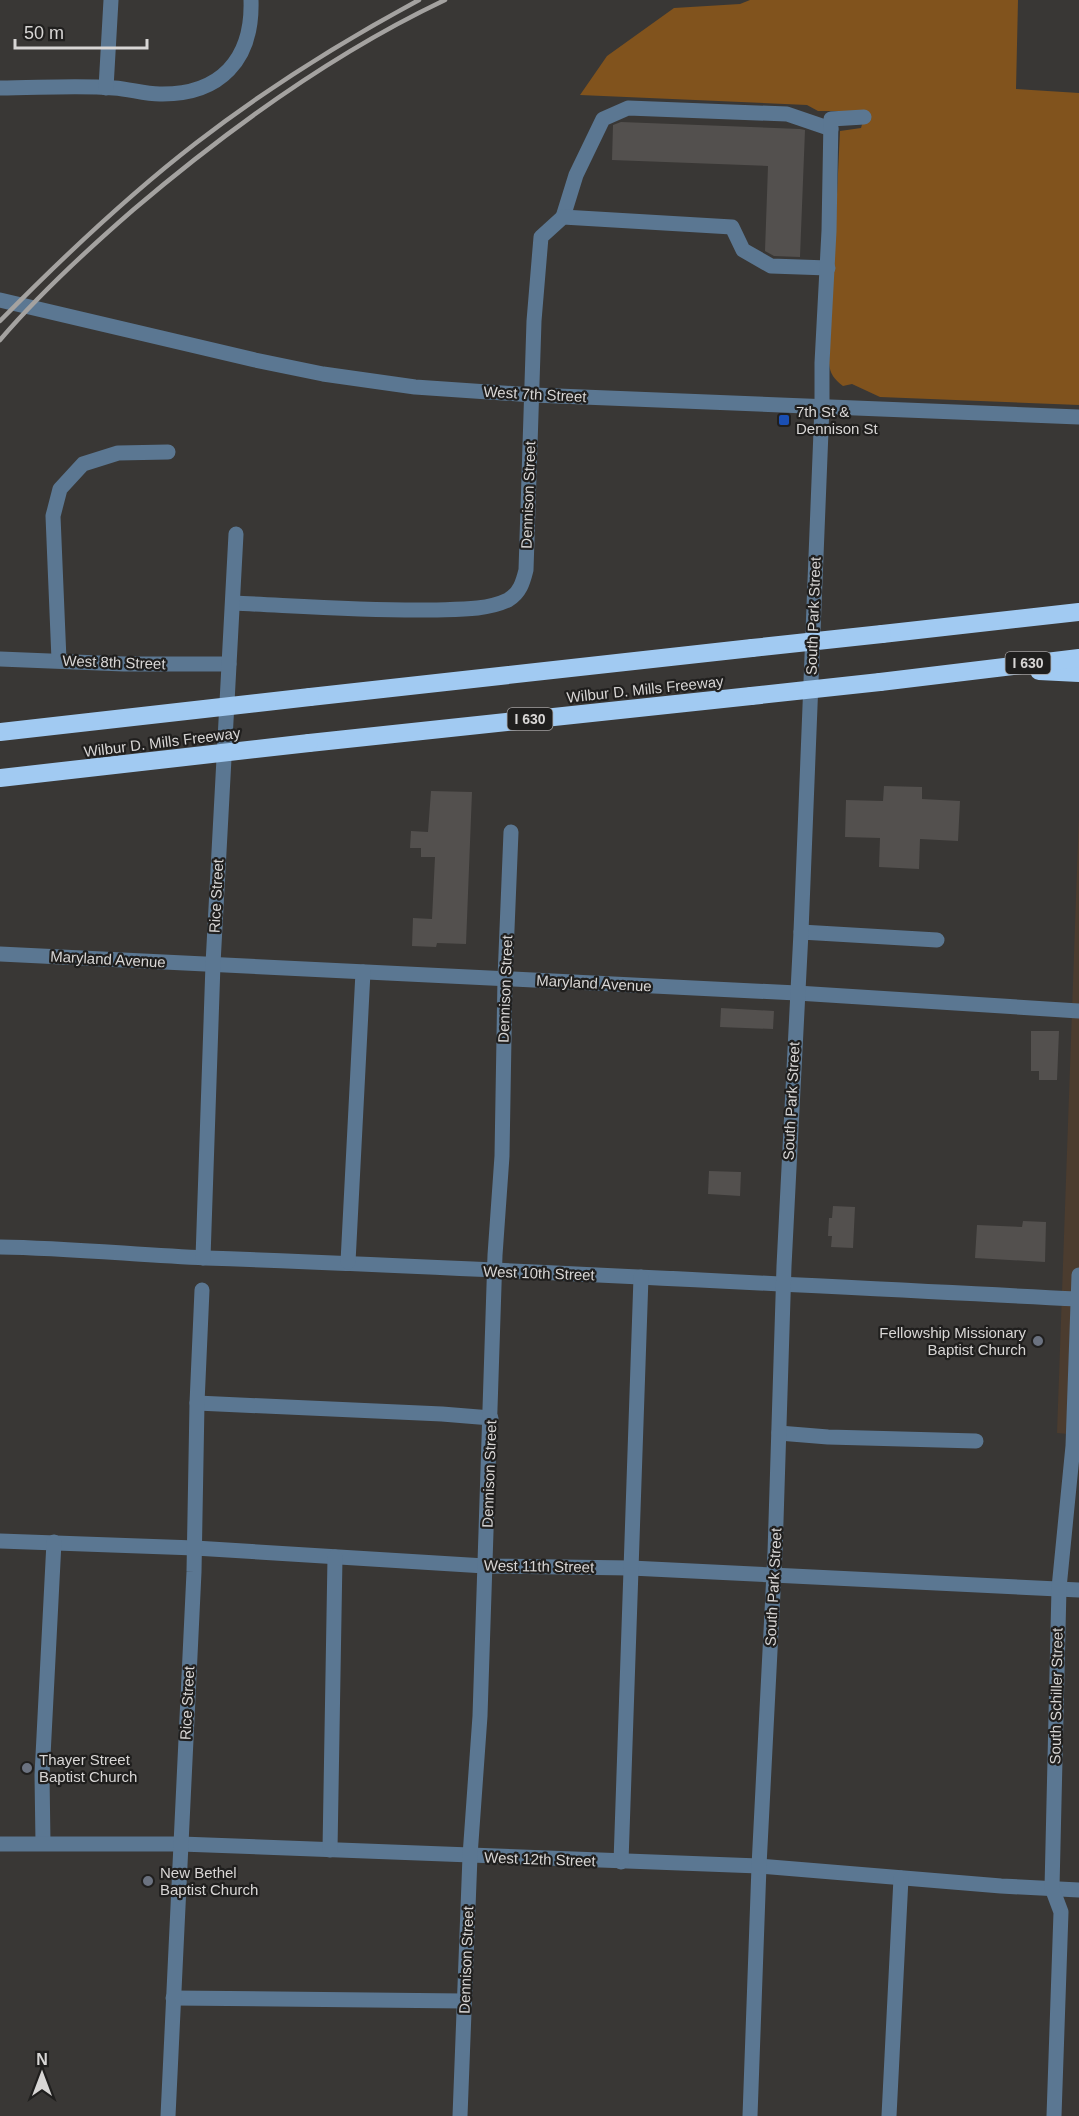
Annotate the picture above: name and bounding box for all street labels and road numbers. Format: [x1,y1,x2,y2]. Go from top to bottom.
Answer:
street label: West 7th Street [483,383,588,405]
street label: Dennison Street [518,440,538,549]
street label: South Park Street [802,556,824,675]
street label: West 8th Street [62,652,167,672]
road number: I 630 [1006,652,1050,674]
street label: Wilbur D. Mills Freeway [566,672,725,706]
road number: I 630 [508,708,552,730]
street label: Wilbur D. Mills Freeway [83,724,242,760]
street label: Rice Street [206,858,226,933]
street label: Dennison Street [495,934,515,1043]
street label: Maryland Avenue [50,947,166,971]
street label: Maryland Avenue [536,971,652,995]
street label: South Park Street [779,1041,803,1161]
street label: West 10th Street [483,1263,596,1283]
street label: Dennison Street [479,1419,499,1528]
street label: South Park Street [761,1527,785,1647]
street label: West 11th Street [484,1557,595,1575]
street label: South Schiller Street [1046,1627,1066,1765]
street label: Rice Street [177,1665,197,1740]
street label: West 12th Street [484,1849,597,1869]
street label: Dennison Street [456,1905,476,2014]

